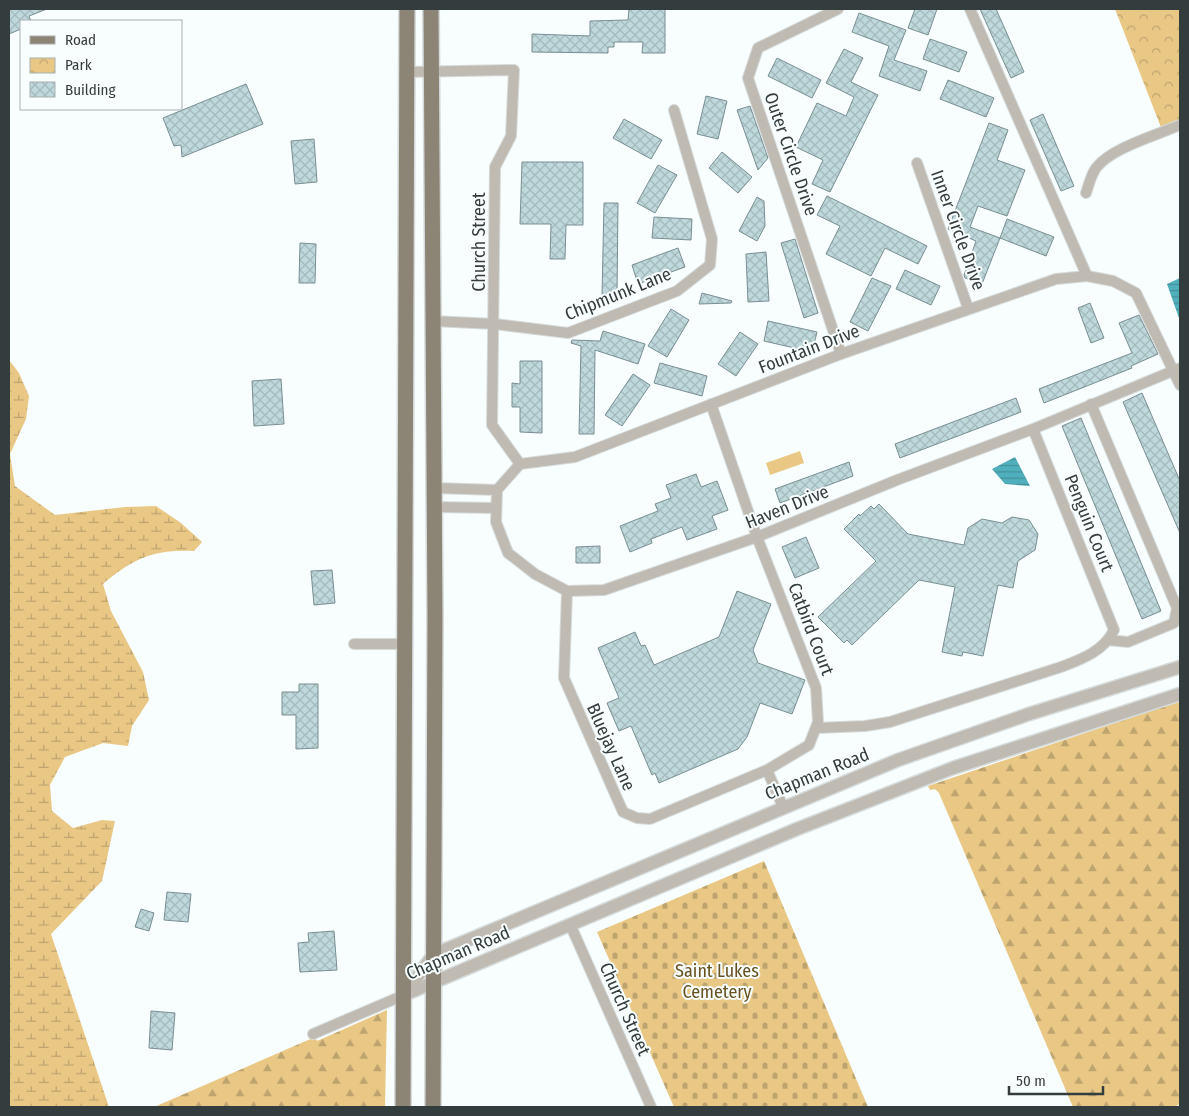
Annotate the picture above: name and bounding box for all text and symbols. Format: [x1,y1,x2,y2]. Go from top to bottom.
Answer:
legend [20,20,182,110]
text: Road [65,31,96,49]
text: Park [65,56,92,74]
text: Building [65,81,116,99]
street label: Outer Circle Drive [760,90,822,219]
street label: Inner Circle Drive [926,167,990,293]
street label: Church Street [468,192,490,292]
street label: Chipmunk Lane [562,263,675,325]
street label: Fountain Drive [755,320,863,378]
street label: Penguin Court [1059,471,1119,575]
street label: Haven Drive [742,480,832,534]
street label: Catbird Court [783,580,839,678]
street label: Bluejay Lane [582,700,640,794]
street label: Chapman Road [762,743,872,805]
street label: Chapman Road [403,921,513,985]
street label: Church Street [595,959,655,1059]
park label: Saint Lukes Cemetery [675,960,759,1003]
scale bar [1009,1064,1103,1096]
text: 50 m [1016,1072,1046,1090]

